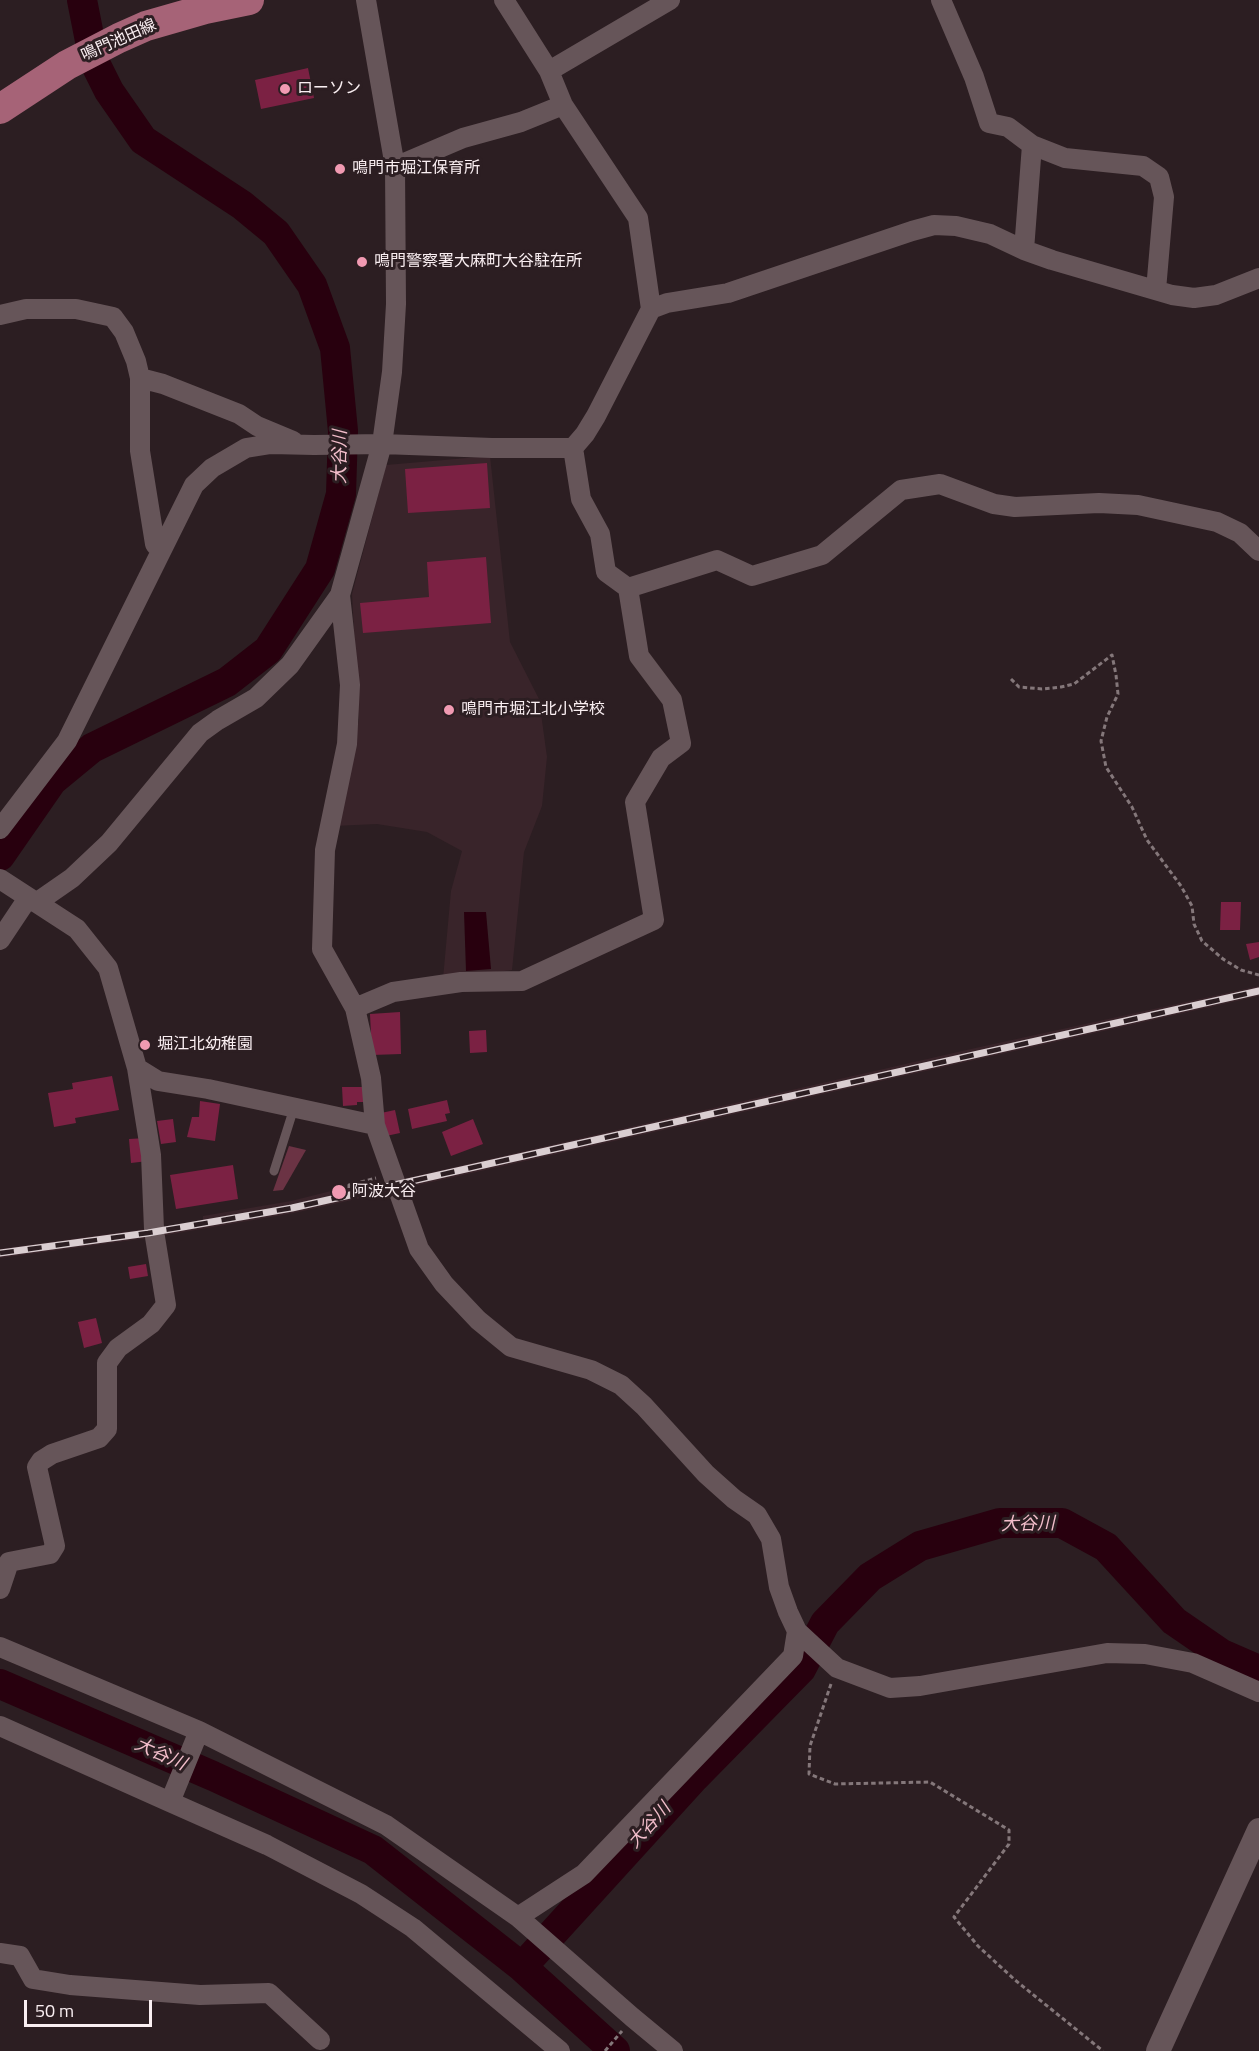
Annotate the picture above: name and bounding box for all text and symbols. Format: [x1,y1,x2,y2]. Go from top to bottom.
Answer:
street label: 鳴門池田線 [79,16,159,66]
place label: ローソン [297,79,361,99]
marker: ローソン [278,82,292,96]
place label: 鳴門市堀江保育所 [352,159,480,179]
marker: 鳴門市堀江保育所 [333,162,347,176]
place label: 鳴門警察署大麻町大谷駐在所 [374,252,582,272]
marker: 鳴門警察署大麻町大谷駐在所 [355,255,369,269]
water label: 大谷川 [330,430,352,484]
place label: 鳴門市堀江北小学校 [461,700,605,720]
marker: 鳴門市堀江北小学校 [442,703,456,717]
place label: 堀江北幼稚園 [157,1035,253,1055]
marker: 堀江北幼稚園 [138,1038,152,1052]
place label: 阿波大谷 [352,1182,416,1202]
marker: 阿波大谷 [330,1183,348,1201]
water label: 大谷川 [1001,1514,1055,1536]
water label: 大谷川 [131,1734,189,1776]
water label: 大谷川 [624,1799,676,1853]
scale bar [27,1988,154,2026]
text: 50 m [35,1997,74,2024]

